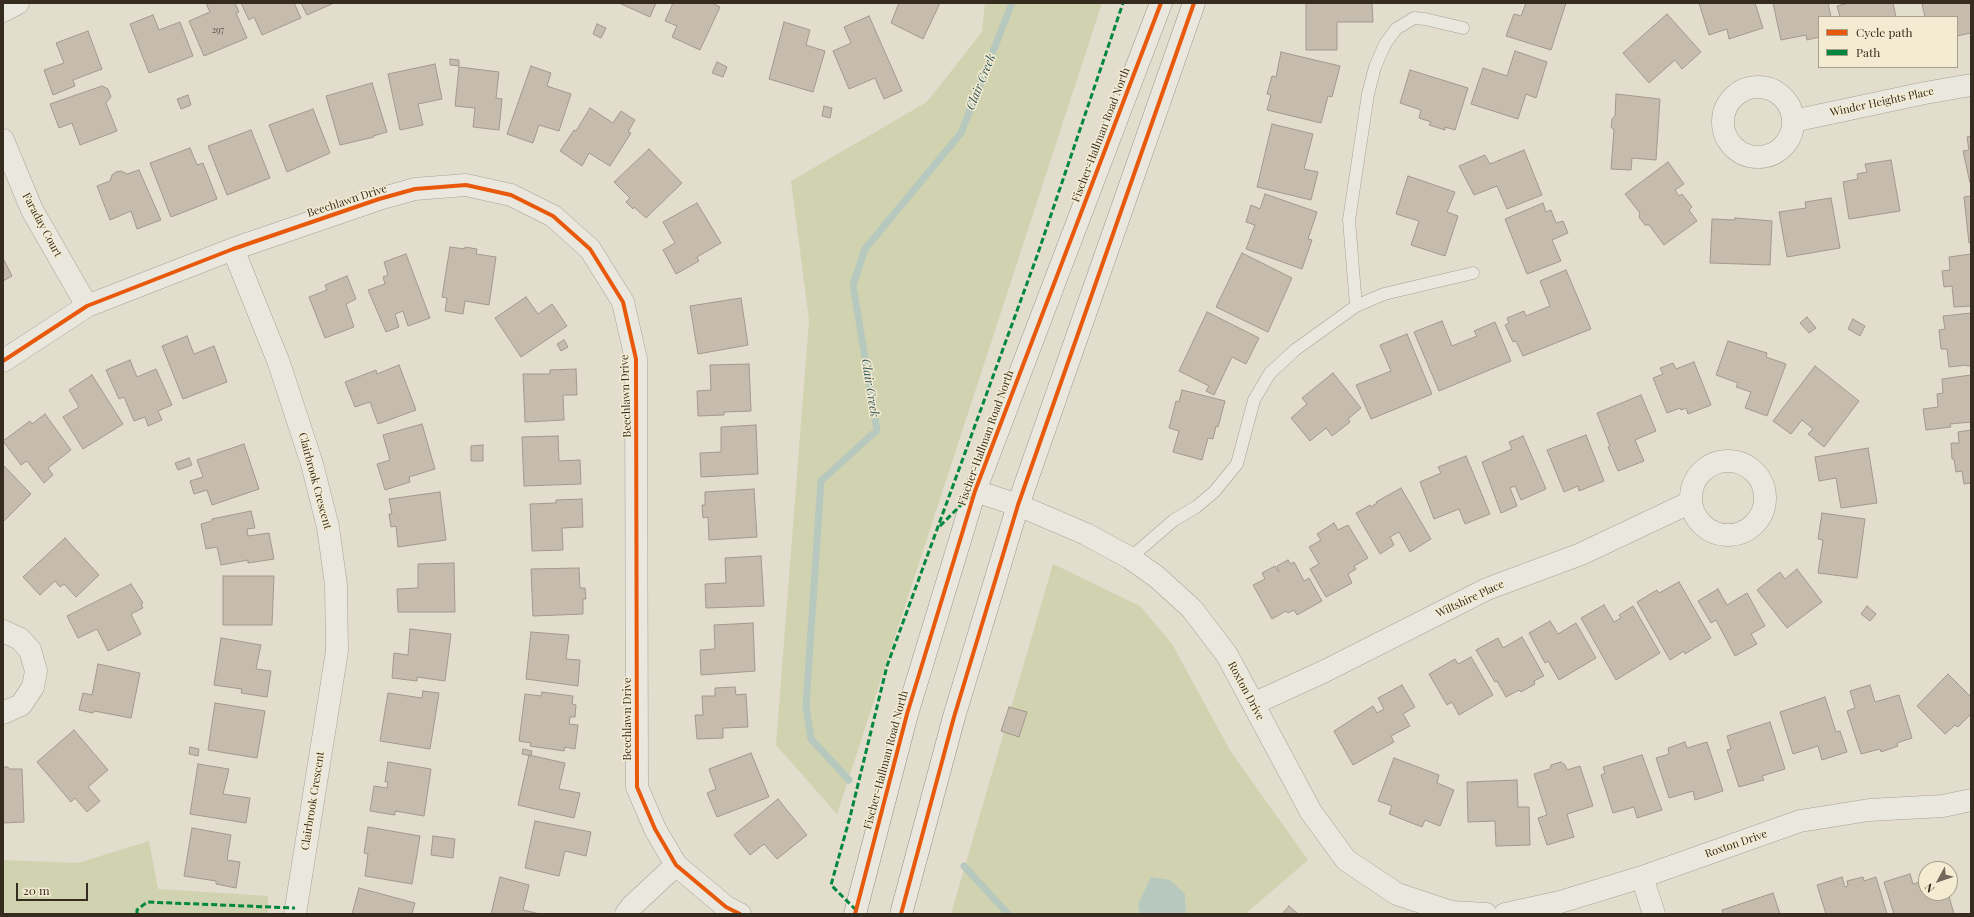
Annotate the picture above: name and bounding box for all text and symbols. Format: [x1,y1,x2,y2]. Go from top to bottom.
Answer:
legend [1818,16,1958,68]
text: Cycle path [1856,24,1913,40]
house number: 297 [212,25,224,35]
text: Path [1856,44,1880,60]
water label: Clair Creek [963,52,999,112]
street label: Fischer-Hallman Road North [1069,66,1133,204]
street label: Winder Heights Place [1829,85,1935,119]
street label: Beechlawn Drive [305,182,389,220]
street label: Faraday Court [20,191,64,259]
street label: Beechlawn Drive [618,354,634,438]
water label: Clair Creek [858,358,882,418]
street label: Fischer-Hallman Road North [955,369,1017,507]
street label: Clairbrook Crescent [296,431,334,531]
street label: Wiltshire Place [1434,578,1506,620]
street label: Roxton Drive [1225,659,1267,723]
street label: Beechlawn Drive [621,677,635,761]
street label: Fischer-Hallman Road North [861,689,911,831]
street label: Clairbrook Crescent [299,751,327,851]
street label: Roxton Drive [1703,827,1769,861]
north arrow [1918,861,1958,901]
scale bar [18,875,90,901]
text: N [1921,881,1937,896]
text: 20 m [23,882,50,898]

